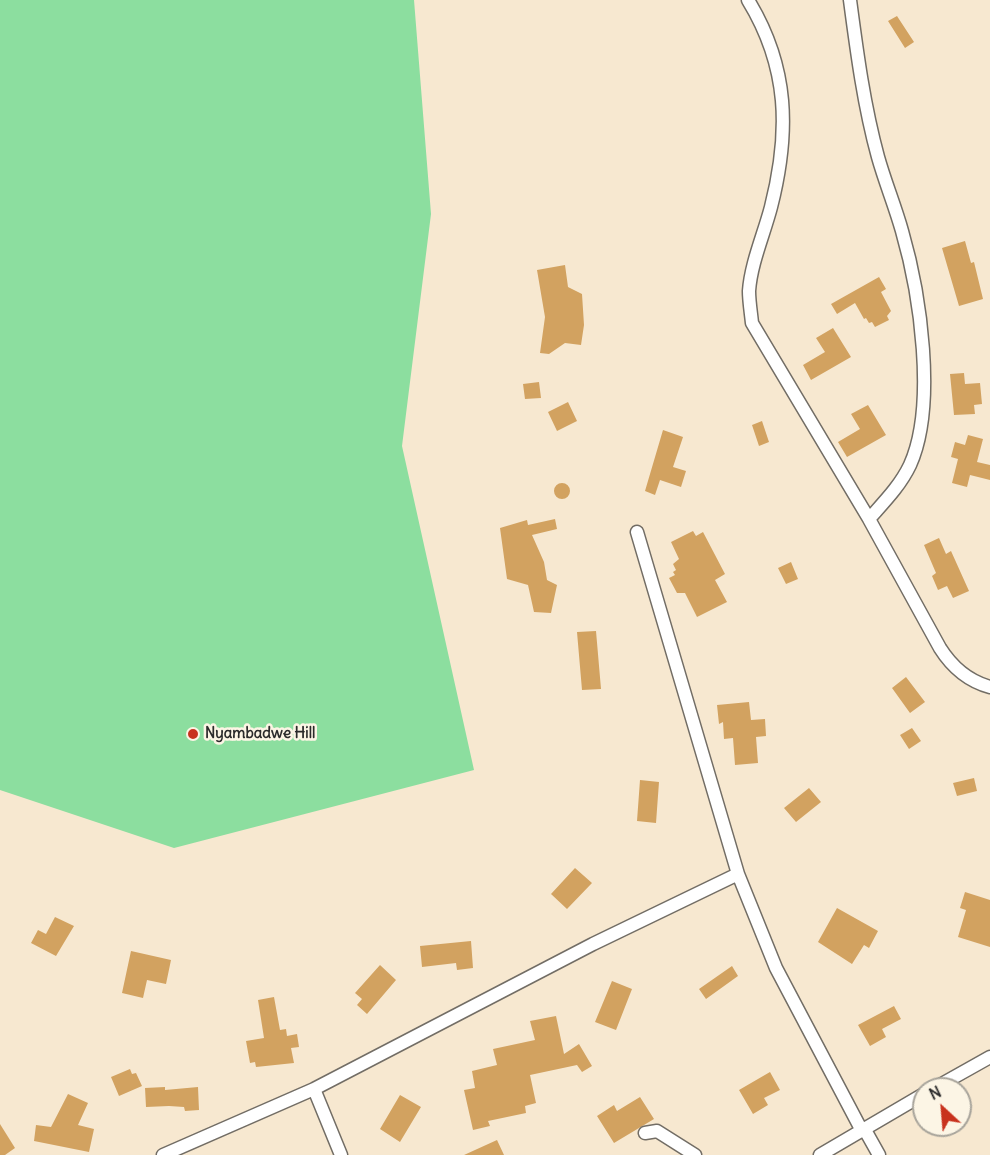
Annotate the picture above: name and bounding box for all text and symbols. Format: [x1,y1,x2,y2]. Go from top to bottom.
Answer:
place label: Nyambadwe Hill [205,725,315,743]
marker: Nyambadwe Hill [186,727,200,741]
north arrow [912,1077,972,1137]
text: N [926,1081,944,1104]

